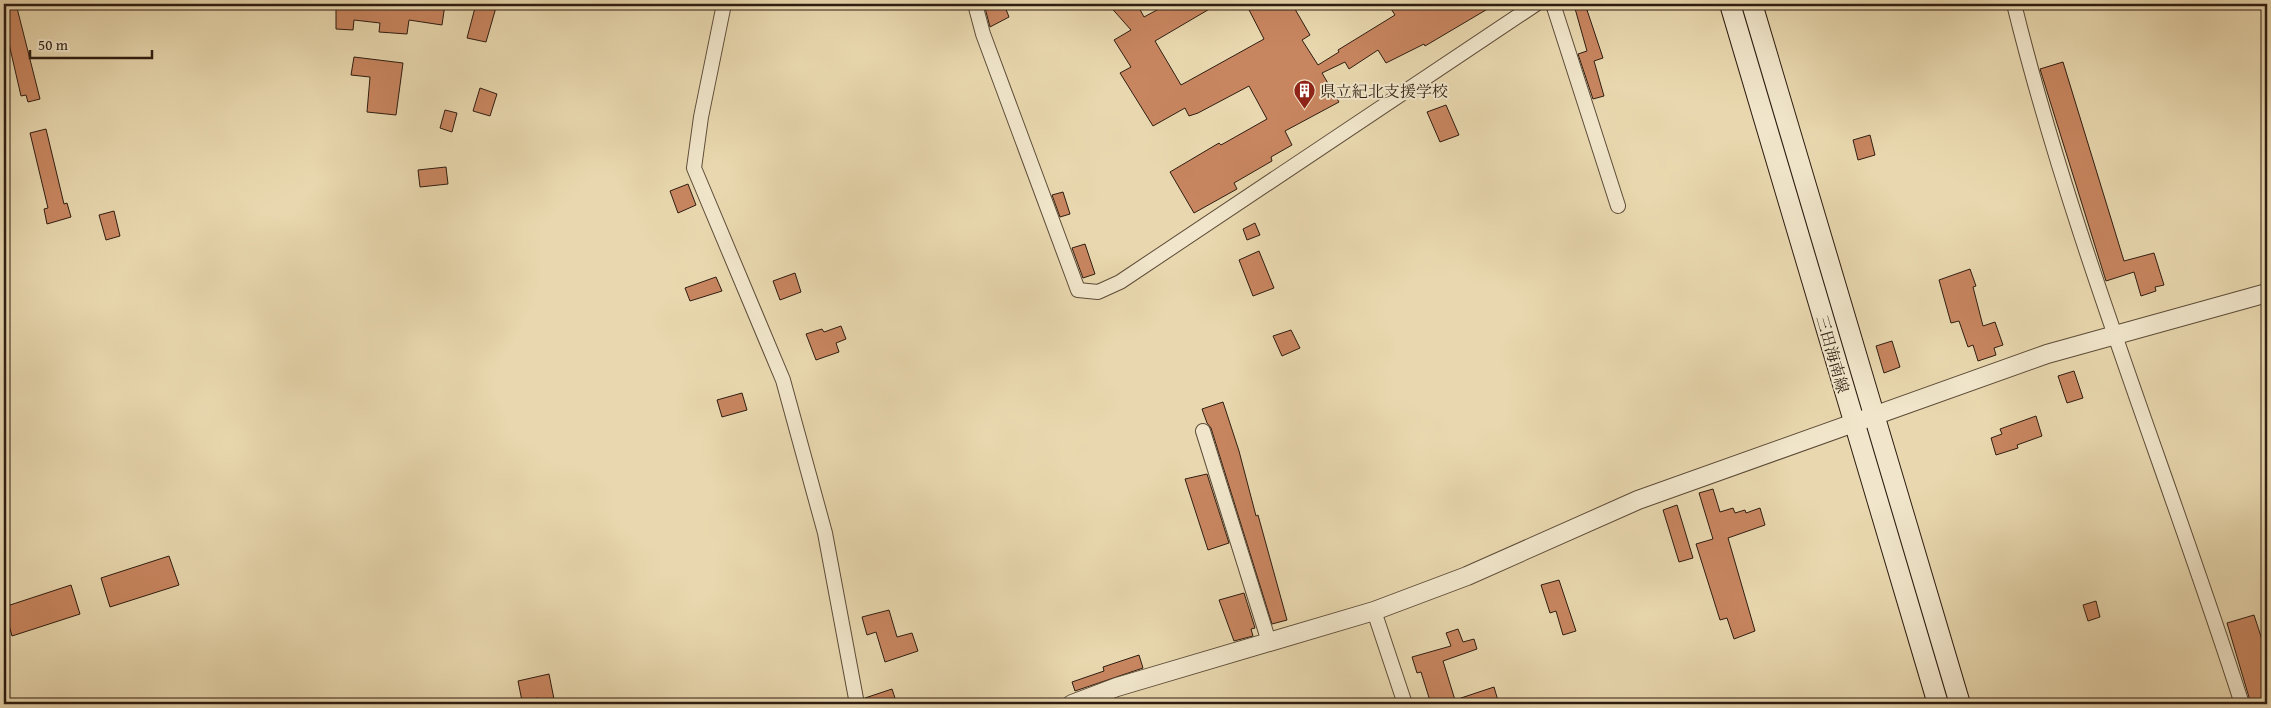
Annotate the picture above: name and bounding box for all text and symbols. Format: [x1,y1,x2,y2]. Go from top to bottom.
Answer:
scale bar [30,28,152,60]
text: 50 m [38,34,69,55]
building icon: 県立紀北支援学校 [1292,79,1316,110]
place label: 県立紀北支援学校 [1320,79,1448,103]
street label: 三田海南線 [1810,312,1856,396]

